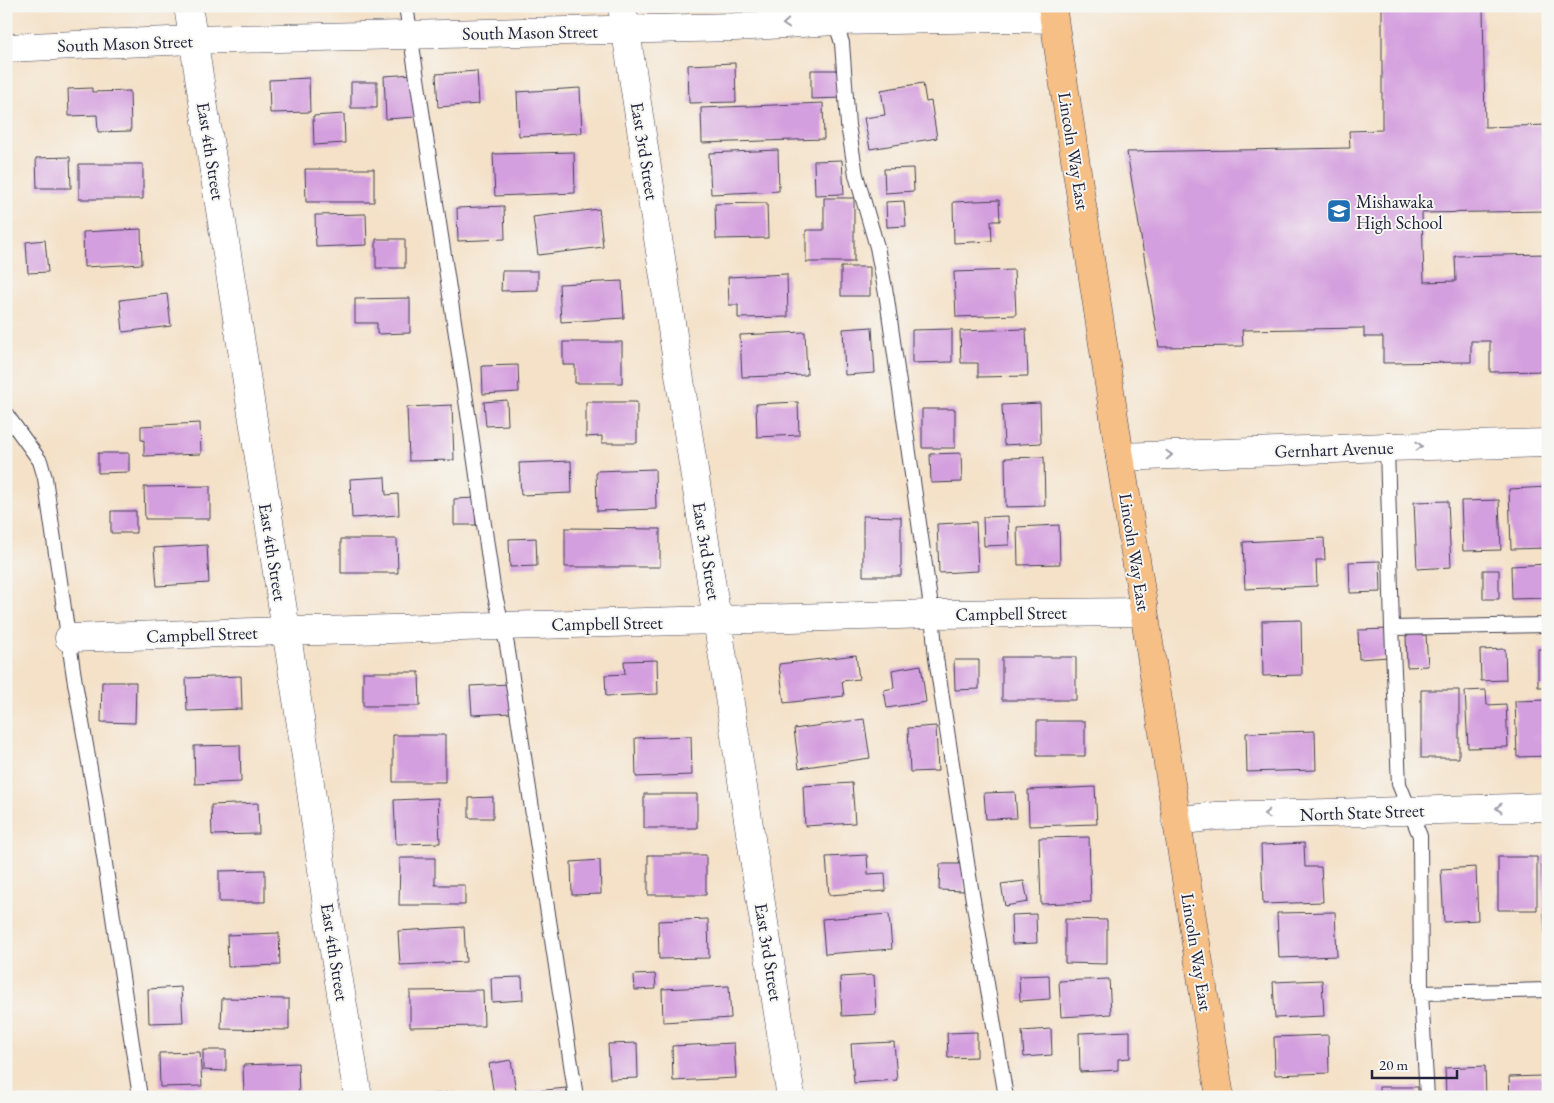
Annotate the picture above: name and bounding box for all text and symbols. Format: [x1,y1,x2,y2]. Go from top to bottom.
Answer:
one-way arrow [782,18,790,29]
street label: South Mason Street [462,19,598,45]
street label: South Mason Street [57,29,194,57]
street label: Lincoln Way East [1053,90,1095,212]
street label: East 4th Street [192,100,230,202]
street label: East 3rd Street [626,100,664,202]
place label: Mishawaka High School [1356,190,1443,234]
school or university icon: Mishawaka High School [1326,198,1352,224]
street label: Gernhart Avenue [1274,435,1394,463]
one-way arrow [1415,441,1423,451]
one-way arrow [1165,450,1173,460]
street label: Lincoln Way East [1114,491,1156,613]
street label: East 3rd Street [688,500,726,602]
street label: East 4th Street [254,501,292,603]
street label: Campbell Street [955,601,1067,625]
street label: Campbell Street [551,611,663,635]
street label: Campbell Street [146,621,258,647]
street label: North State Street [1299,798,1425,826]
one-way arrow [1495,803,1503,814]
one-way arrow [1262,809,1270,819]
street label: Lincoln Way East [1176,891,1218,1013]
street label: East 4th Street [316,901,354,1003]
street label: East 3rd Street [750,901,788,1003]
scale bar [1372,1048,1456,1080]
text: 20 m [1379,1055,1408,1074]

